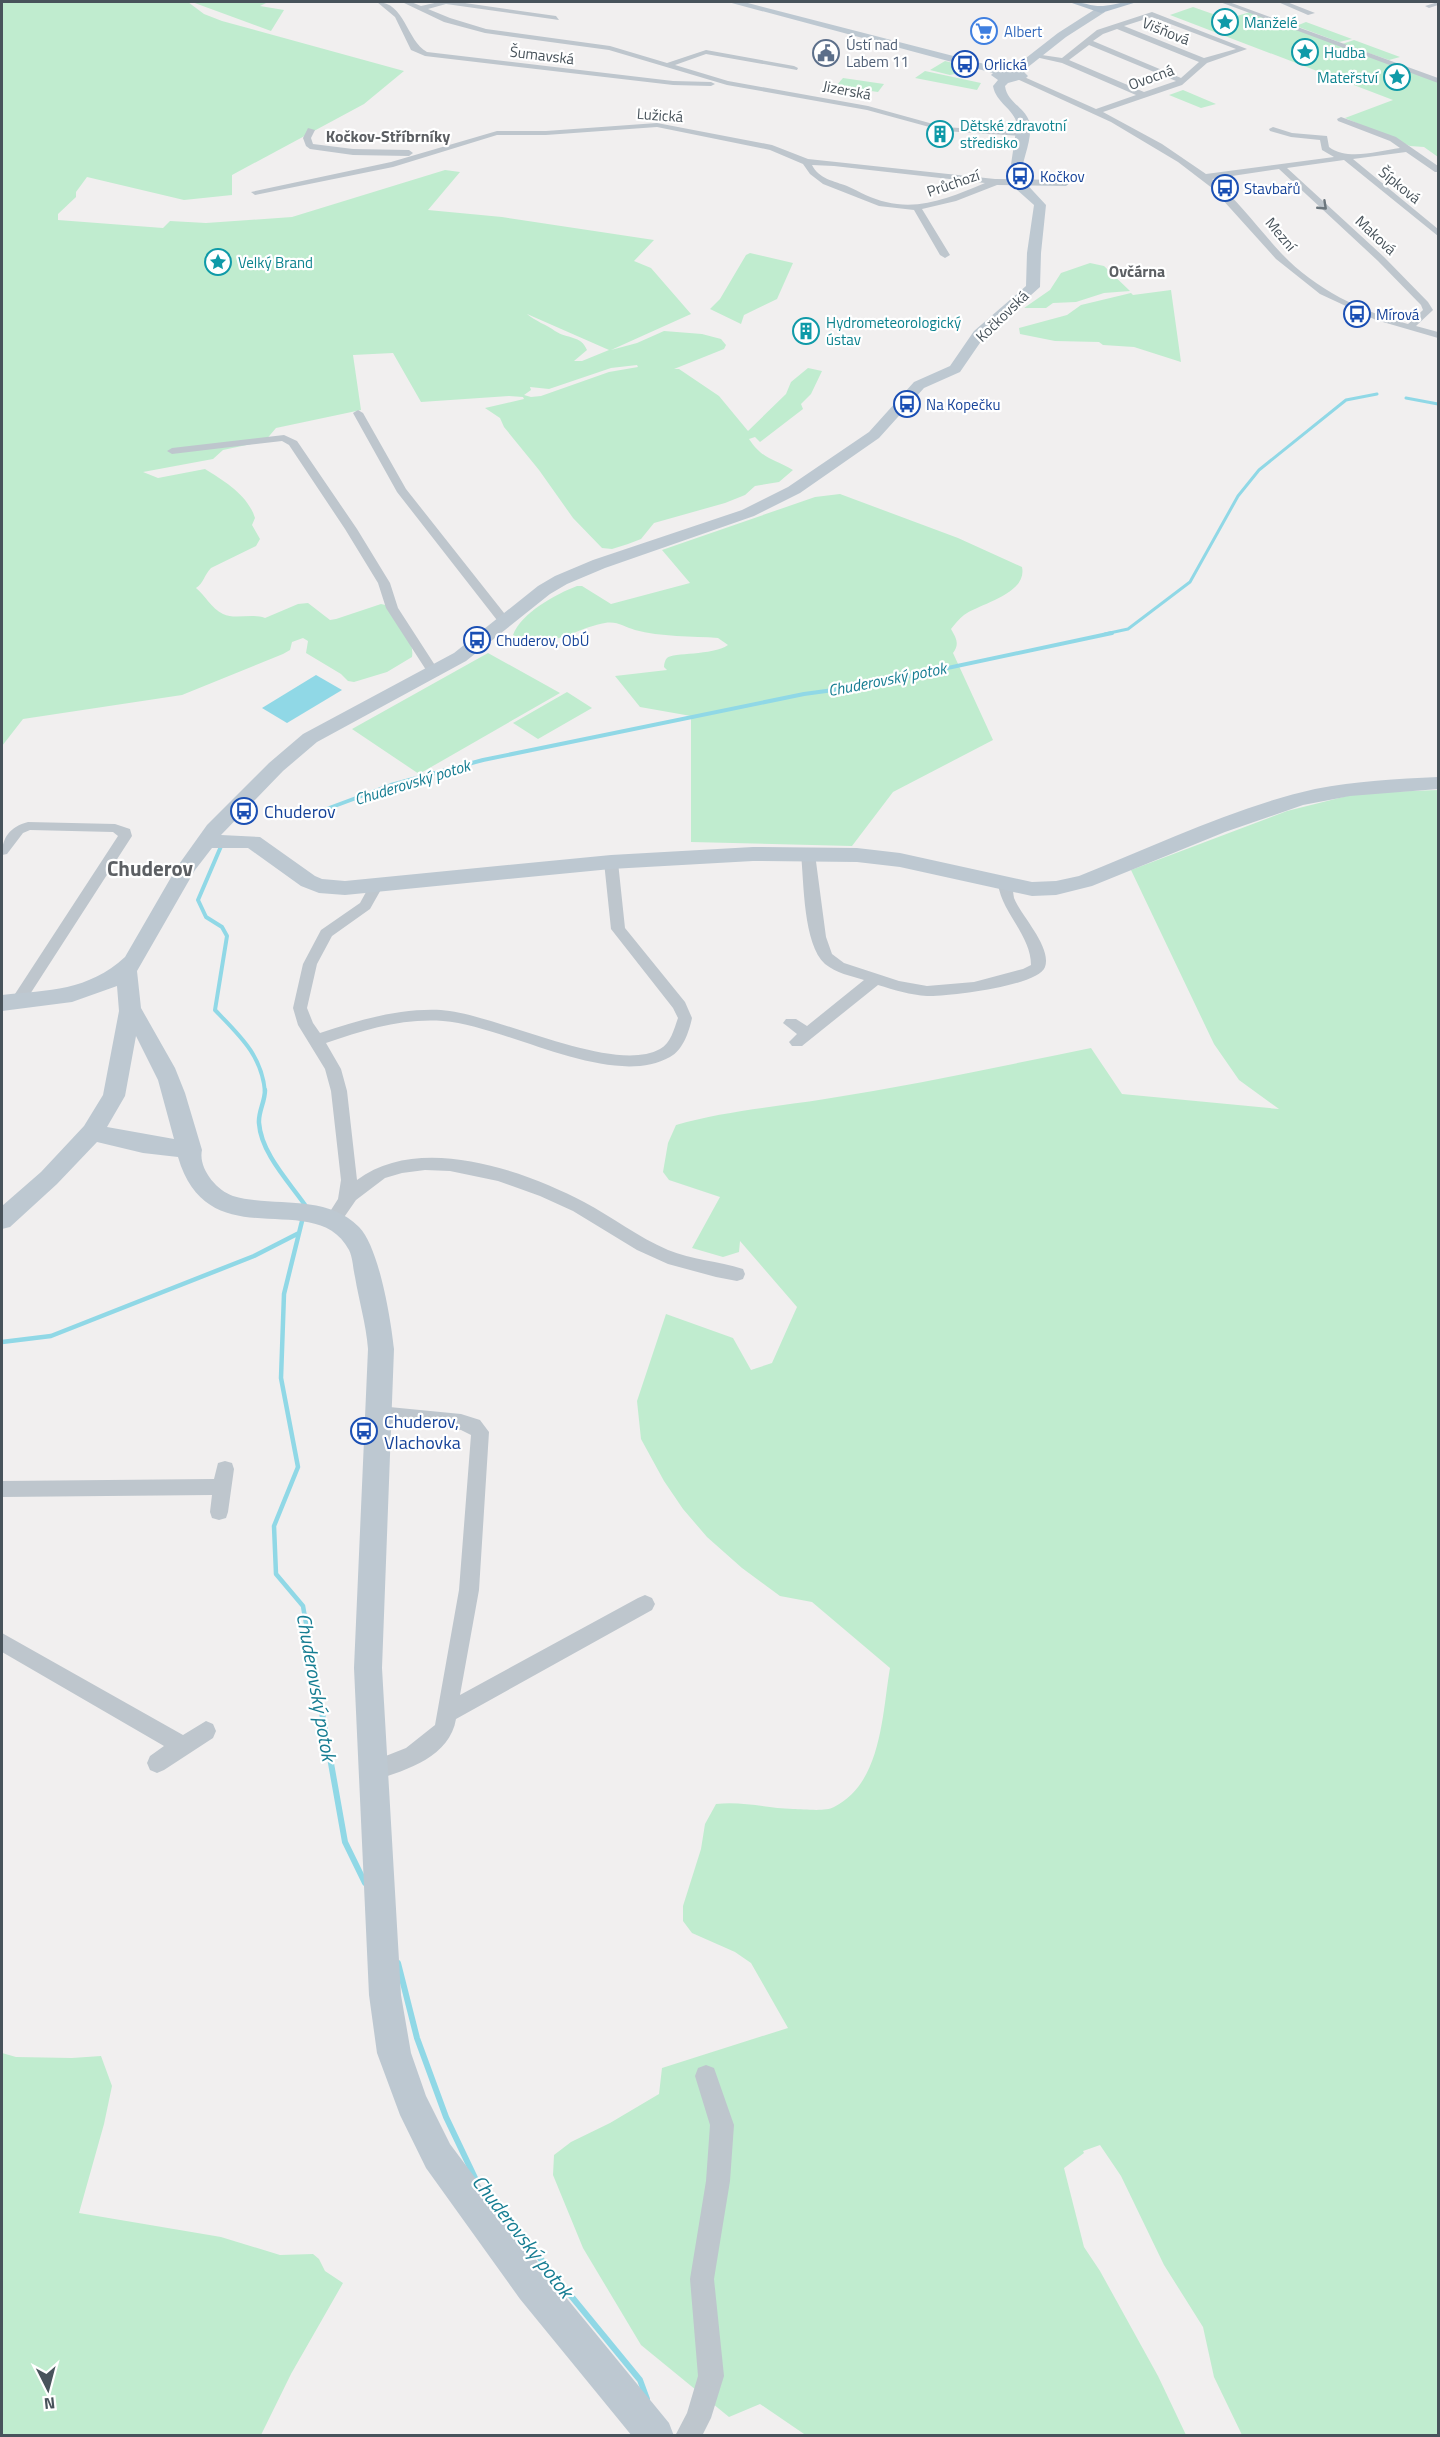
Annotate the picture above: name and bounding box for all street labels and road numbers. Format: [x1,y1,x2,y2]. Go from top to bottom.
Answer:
street label: Višňová [1139,11,1194,51]
street label: Šumavská [508,40,576,70]
street label: Ovocná [1125,58,1177,96]
street label: Jizerská [821,74,874,106]
street label: Lužická [636,102,684,128]
street label: Šípková [1374,161,1427,210]
street label: Průchozí [923,163,984,203]
street label: Maková [1350,210,1402,261]
street label: Mezní [1260,212,1303,257]
street label: Kočkovská [970,284,1034,347]

